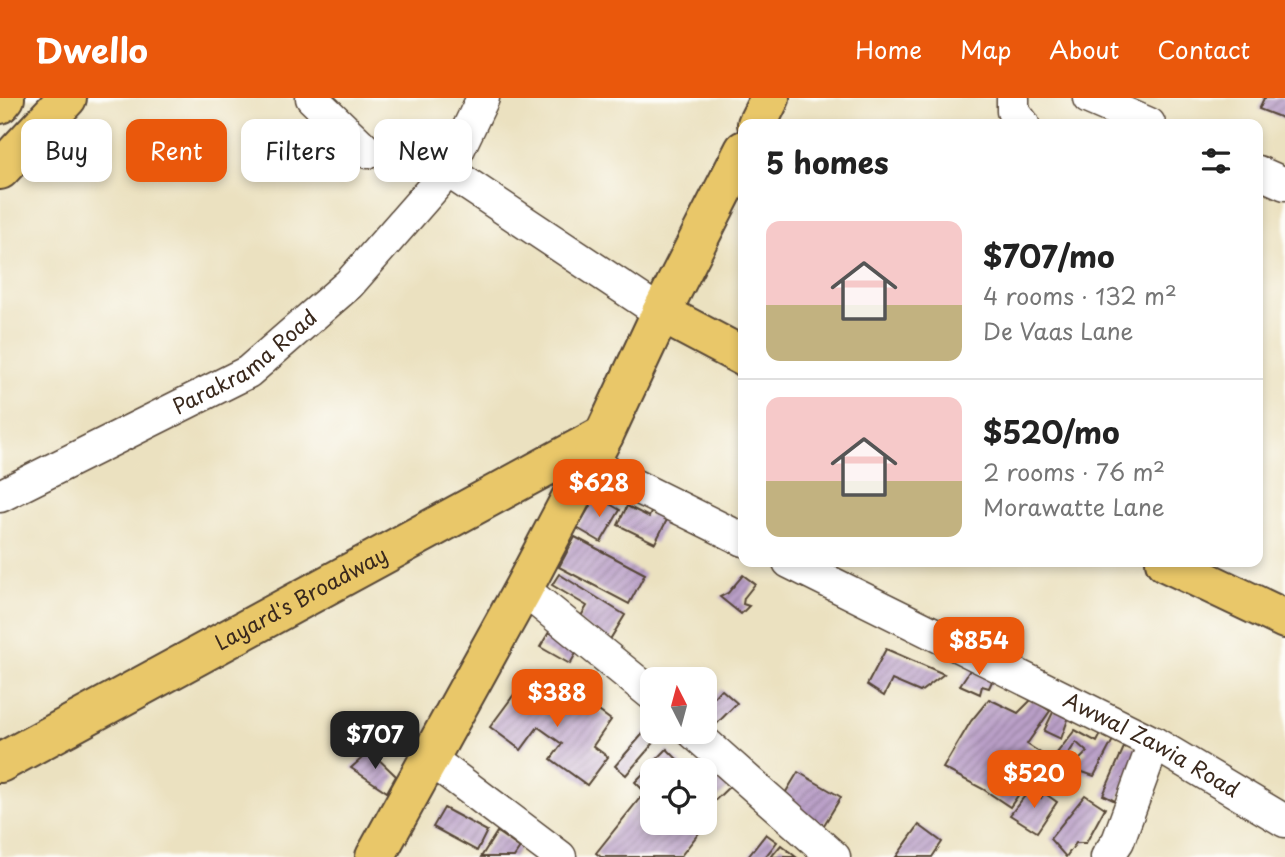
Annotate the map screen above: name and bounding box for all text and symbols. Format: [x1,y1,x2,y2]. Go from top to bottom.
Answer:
text: Dwello [35,24,148,74]
text: Home [855,31,922,67]
text: Map [960,31,1011,67]
text: About [1049,31,1119,67]
text: Contact [1157,31,1250,67]
chip: Buy [21,119,112,182]
chip: Rent [126,119,227,182]
chip: Filters [241,119,360,182]
chip: New [374,119,472,182]
text: 5 homes [766,139,889,184]
icon: filters [1197,142,1235,180]
text: $707/mo [983,233,1115,278]
icon: home [822,249,906,333]
text: 4 rooms · 132 m² [983,278,1177,313]
street label: Parakrama Road [166,301,323,421]
text: De Vaas Lane [983,313,1134,348]
text: $520/mo [983,409,1120,454]
icon: home [822,425,906,509]
text: 2 rooms · 76 m² [983,454,1165,489]
pin: $628 [558,460,640,519]
text: $628 [569,464,629,499]
text: Morawatte Lane [983,489,1165,524]
street label: Layard's Broadway [208,538,393,657]
pin: $854 [938,618,1020,677]
text: $854 [949,622,1009,657]
north arrow [640,667,718,744]
map controls [640,667,717,835]
pin: $388 [516,670,598,729]
text: $388 [528,674,586,709]
street label: Awwal Zawia Road [1059,683,1246,804]
pin: $707 [334,712,416,771]
text: $707 [346,716,404,751]
pin: $520 [993,750,1075,810]
text: $520 [1003,755,1065,790]
button: locate [640,758,717,835]

